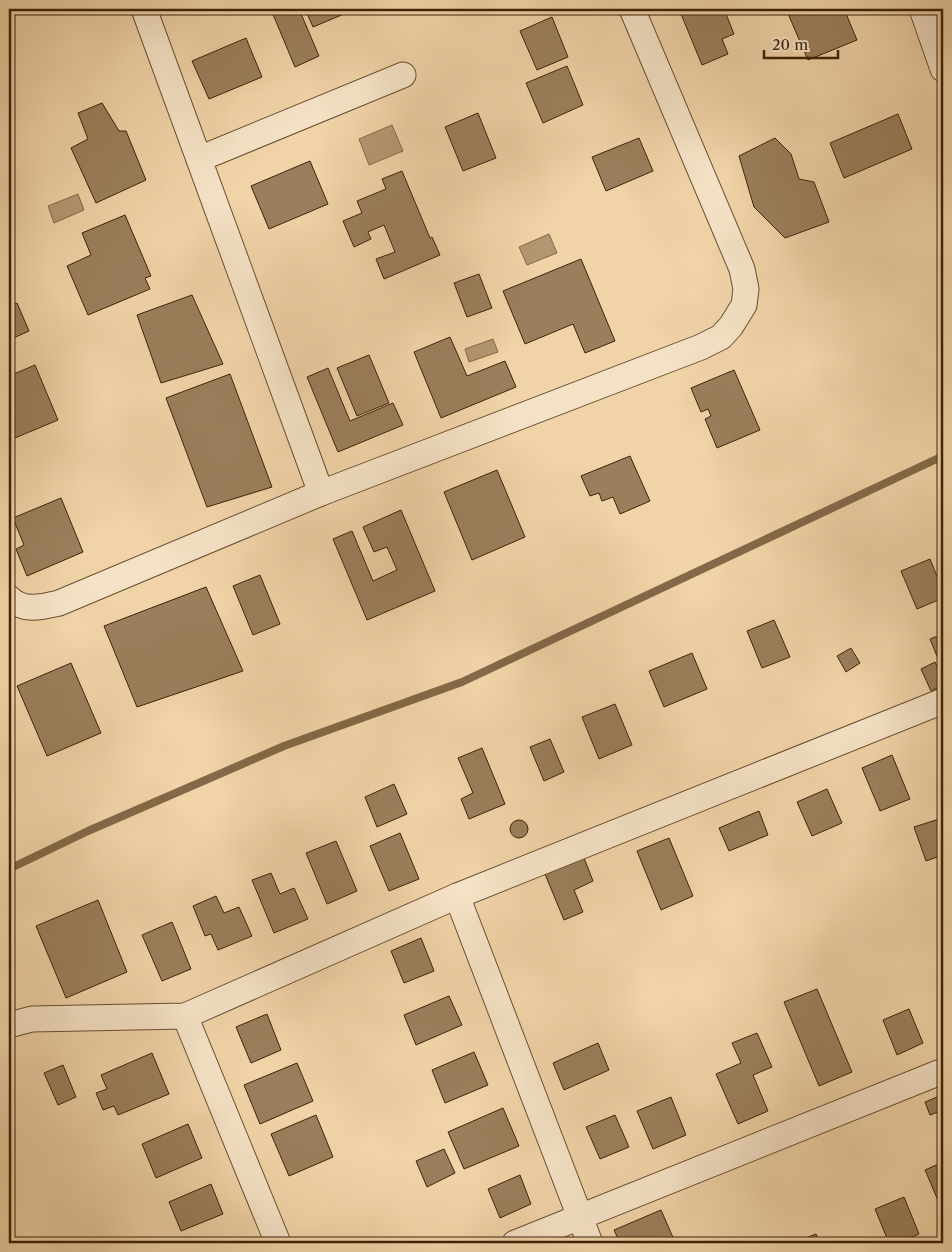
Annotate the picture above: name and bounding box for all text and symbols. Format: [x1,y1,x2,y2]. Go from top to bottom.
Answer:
scale bar [764,28,838,60]
text: 20 m [772,35,808,54]

